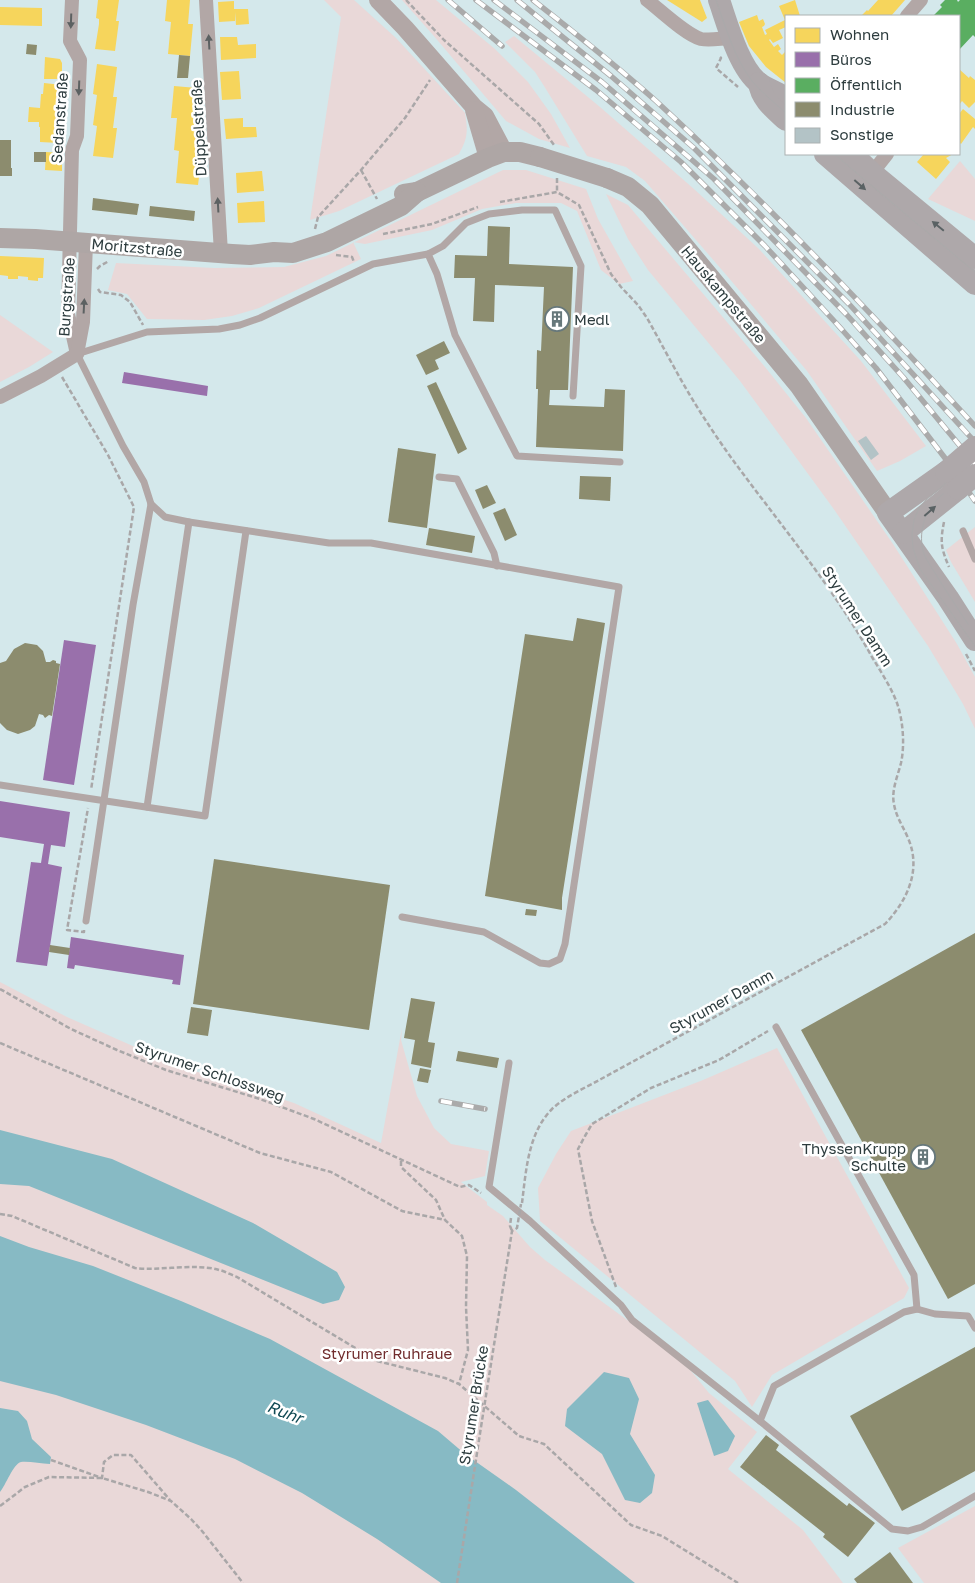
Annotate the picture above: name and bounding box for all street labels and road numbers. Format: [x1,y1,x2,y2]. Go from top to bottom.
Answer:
street label: Sedanstraße [47,72,71,164]
street label: Düppelstraße [186,79,210,177]
street label: Moritzstraße [91,234,184,260]
street label: Hauskampstraße [678,242,770,347]
street label: Burgstraße [54,256,78,337]
street label: Styrumer Damm [819,562,897,670]
street label: Styrumer Damm [666,965,776,1037]
street label: Styrumer Schlossweg [133,1037,287,1105]
street label: Styrumer Brücke [455,1344,491,1466]

